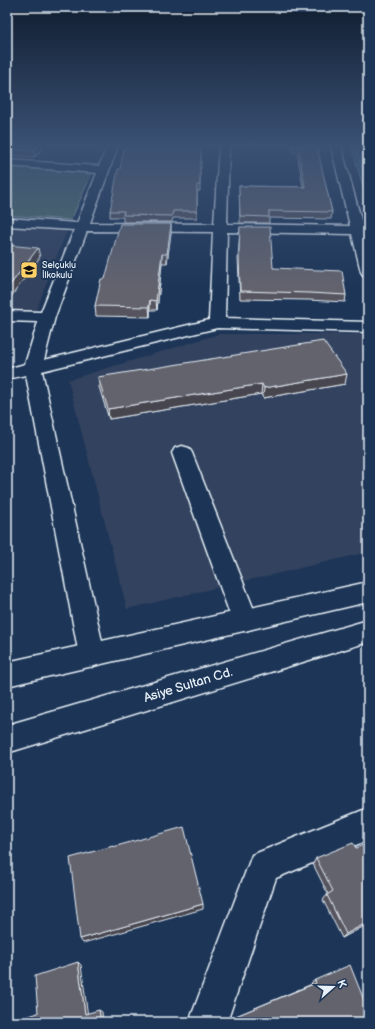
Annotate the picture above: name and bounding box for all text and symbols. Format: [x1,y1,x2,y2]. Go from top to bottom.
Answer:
school or university icon: Selçuklu İlkokulu [19,260,39,280]
place label: Selçuklu İlkokulu [42,260,76,281]
street label: Asiye Sultan Cd. [142,664,235,706]
north arrow [313,967,353,1007]
text: K [335,978,349,990]

